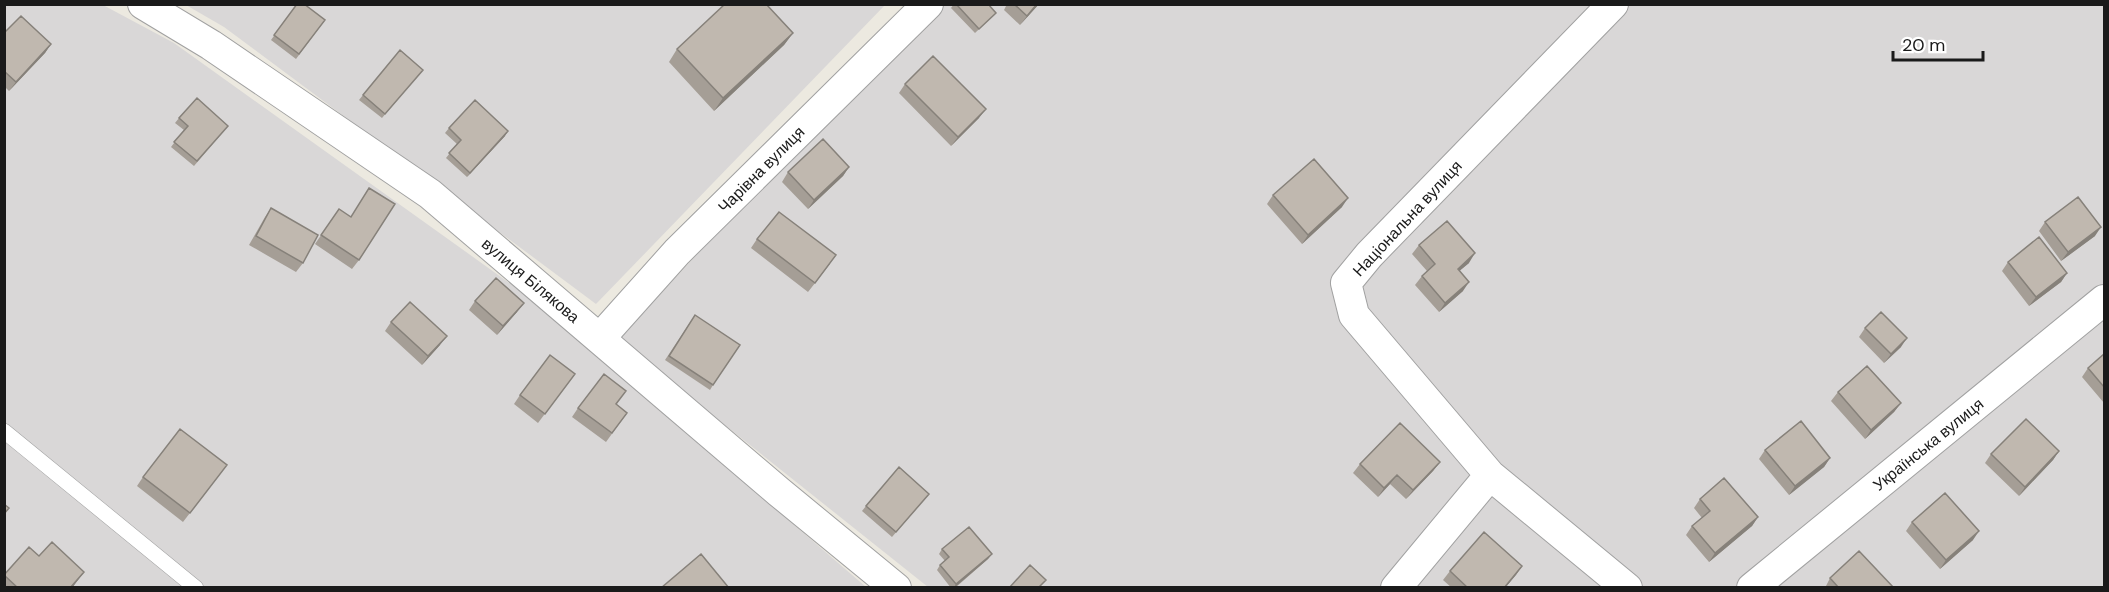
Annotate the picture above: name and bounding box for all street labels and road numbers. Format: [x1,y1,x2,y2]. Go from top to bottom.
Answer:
street label: Чарівна вулиця [713,121,809,217]
street label: Національна вулиця [1348,156,1467,281]
street label: вулиця Білякова [477,233,584,328]
street label: Українська вулиця [1869,393,1988,495]

